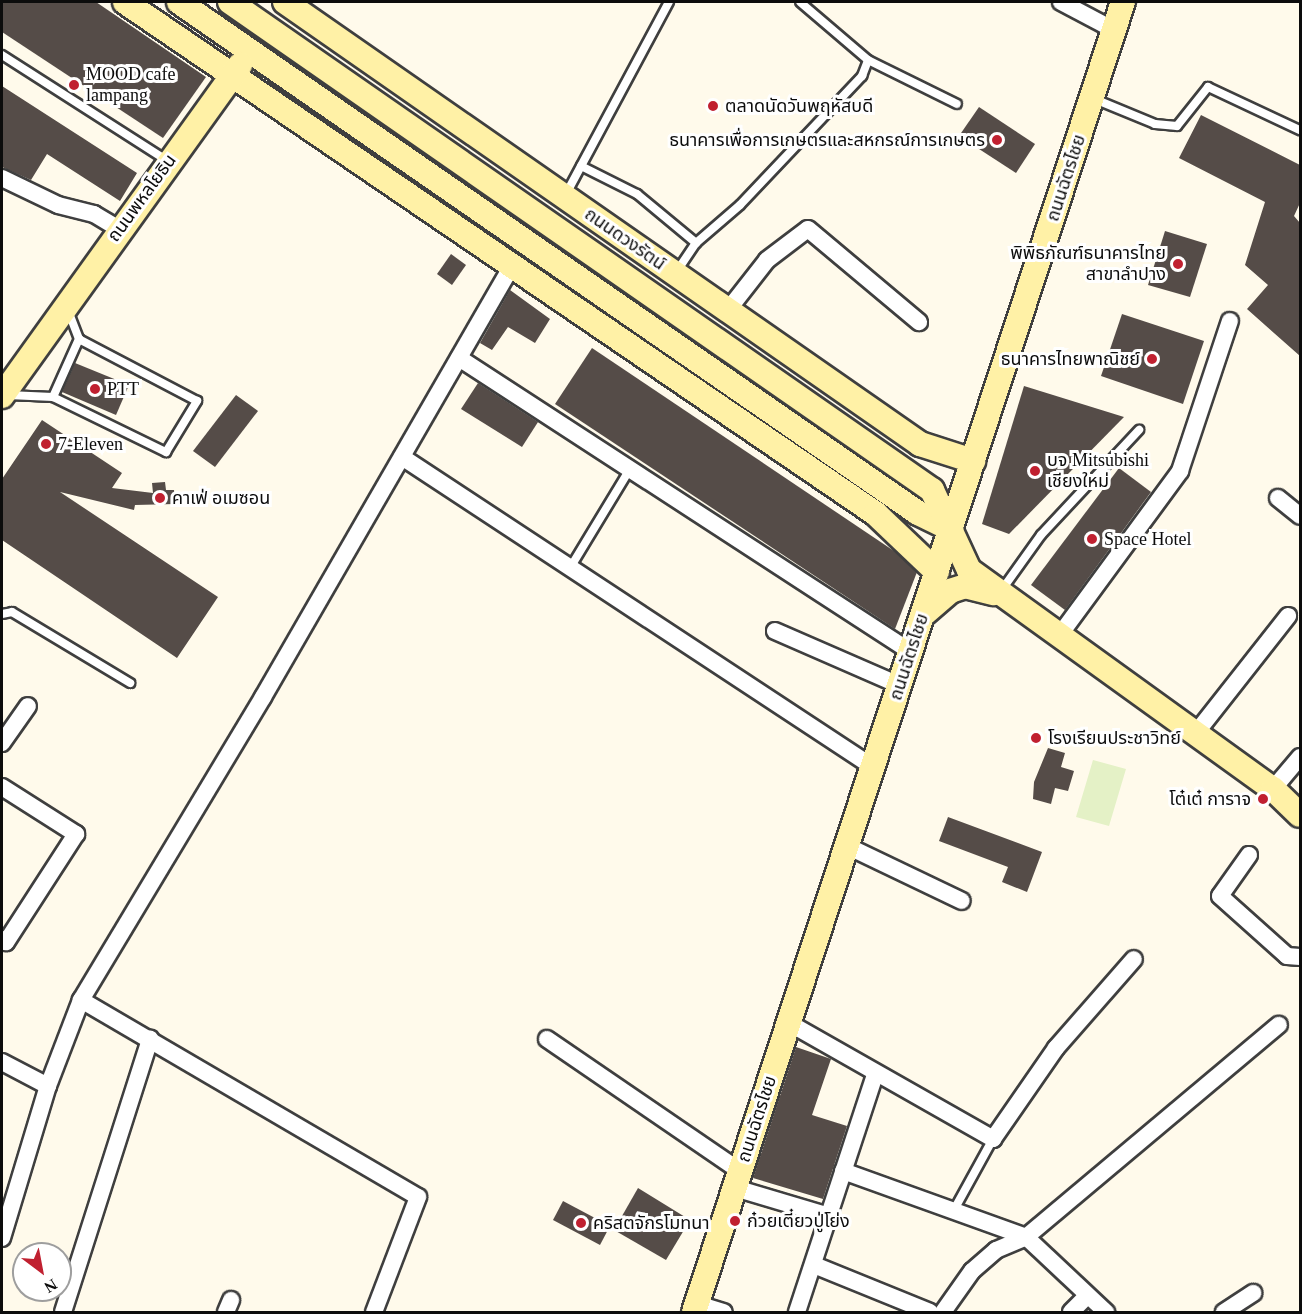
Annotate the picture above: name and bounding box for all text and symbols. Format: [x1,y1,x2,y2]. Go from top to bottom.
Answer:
place label: MOOD cafe lampang [86,64,175,106]
marker: MOOD cafe lampang [67,78,81,92]
place label: ตลาดนัดวันพฤหัสบดี [725,95,873,117]
marker: ตลาดนัดวันพฤหัสบดี [706,99,720,113]
place label: ธนาคารเพื่อการเกษตรและสหกรณ์การเกษตร [669,129,985,151]
street label: ถนนฉัตรไชย [1042,132,1090,224]
marker: ธนาคารเพื่อการเกษตรและสหกรณ์การเกษตร [990,133,1004,147]
street label: ถนนพหลโยธิน [103,150,181,246]
street label: ถนนดวงรัตน์ [580,203,670,275]
place label: พิพิธภัณฑ์ธนาคารไทย สาขาลำปาง [1010,243,1166,286]
marker: พิพิธภัณฑ์ธนาคารไทย สาขาลำปาง [1171,257,1185,271]
place label: ธนาคารไทยพาณิชย์ [1001,348,1140,370]
marker: ธนาคารไทยพาณิชย์ [1145,352,1159,366]
place label: PTT [107,378,139,400]
marker: PTT [88,382,102,396]
place label: 7-Eleven [58,433,123,455]
marker: 7-Eleven [39,437,53,451]
place label: บจ Mitsubishi เชียงใหม่ [1047,450,1149,492]
marker: บจ Mitsubishi เชียงใหม่ [1028,464,1042,478]
place label: คาเฟ่ อเมซอน [172,487,270,509]
marker: คาเฟ่ อเมซอน [153,491,167,505]
place label: Space Hotel [1104,528,1191,550]
marker: Space Hotel [1085,532,1099,546]
street label: ถนนฉัตรไชย [885,611,933,703]
place label: โรงเรียนประชาวิทย์ [1048,727,1181,749]
marker: โรงเรียนประชาวิทย์ [1029,731,1043,745]
place label: โต๋เต๋ การาจ [1169,788,1251,810]
marker: โต๋เต๋ การาจ [1256,792,1270,806]
street label: ถนนฉัตรไชย [733,1073,781,1165]
place label: ก๋วยเตี๋ยวปู่โย่ง [747,1210,850,1232]
place label: คริสตจักรโมทนา [593,1212,710,1234]
marker: ก๋วยเตี๋ยวปู่โย่ง [728,1214,742,1228]
marker: คริสตจักรโมทนา [574,1216,588,1230]
north arrow [12,1242,72,1302]
text: N [41,1276,60,1296]

